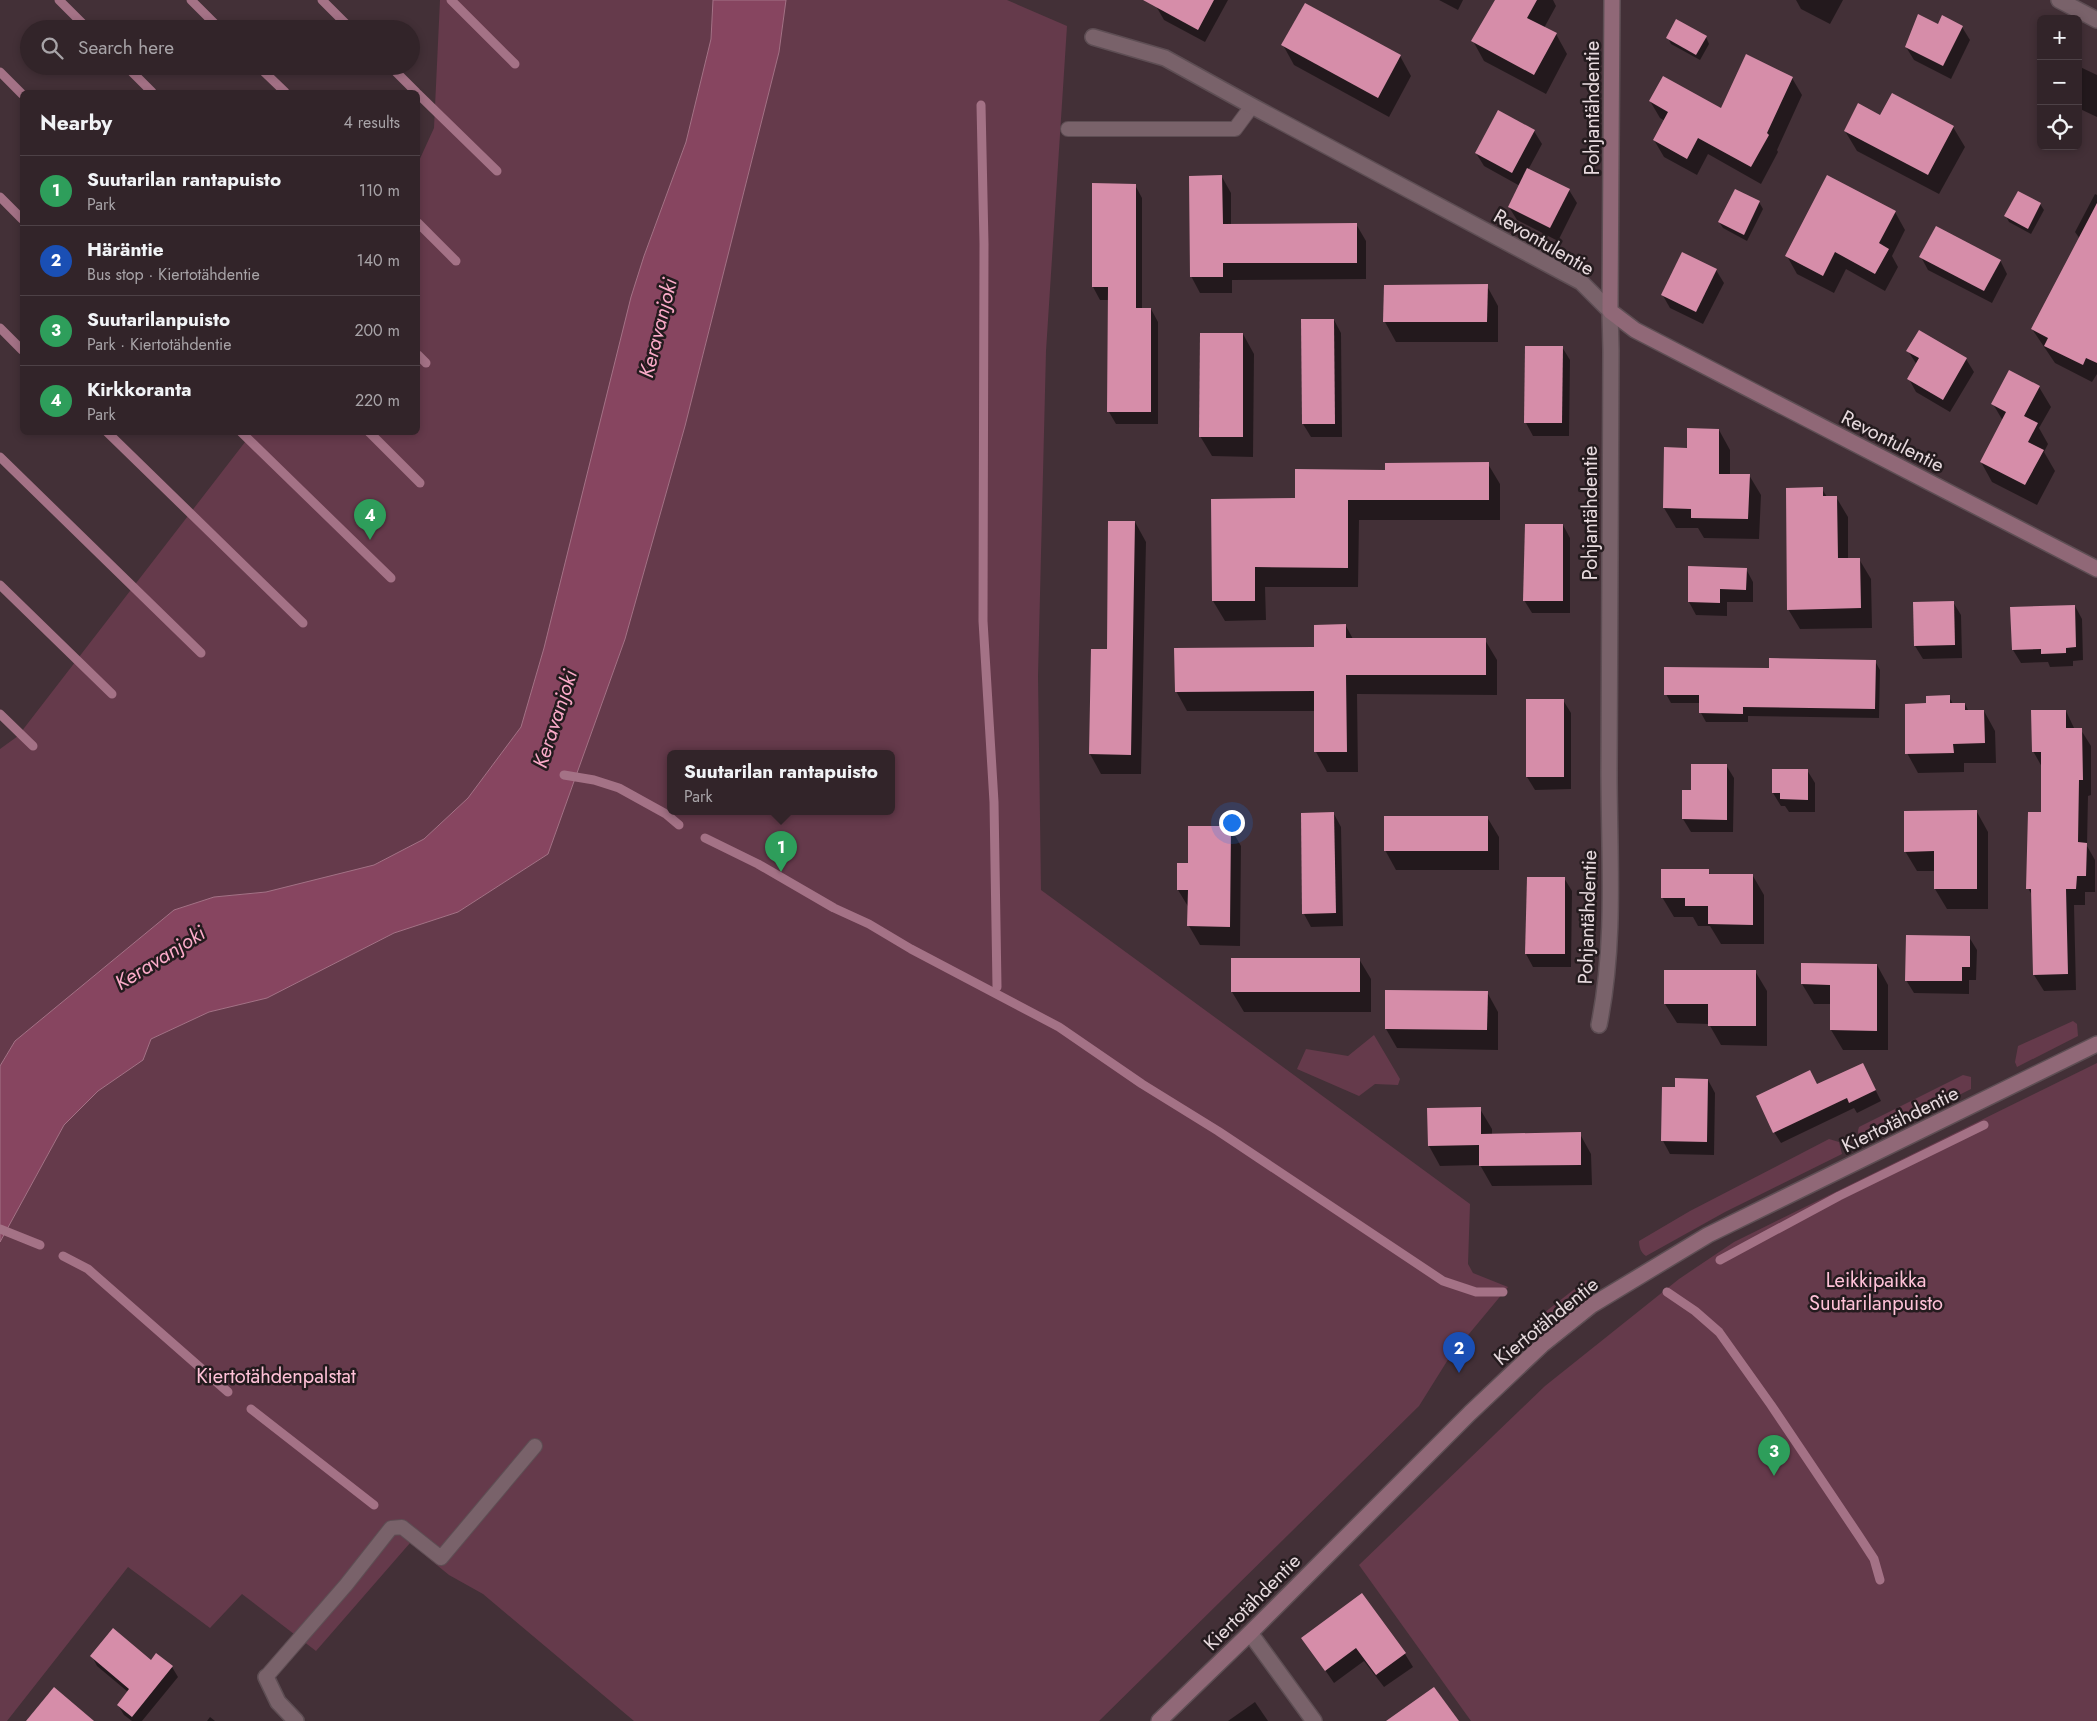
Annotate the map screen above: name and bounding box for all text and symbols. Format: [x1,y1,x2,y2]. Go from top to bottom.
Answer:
map controls [2037,15,2082,150]
button: + [2037,15,2082,60]
search box [20,20,420,75]
icon: search [38,34,66,62]
text: Search here [78,34,174,61]
street label: Pohjantähdentie [1578,41,1607,175]
button: − [2037,60,2082,105]
button: locate [2037,105,2082,150]
text: Nearby [40,108,112,138]
text: 4 results [344,111,400,134]
text: Suutarilan rantapuisto [87,166,281,193]
text: 1 [52,179,60,202]
text: 110 m [359,179,400,202]
text: Park [87,193,116,216]
street label: Revontulentie [1488,202,1600,283]
text: Häräntie [87,236,164,263]
text: 2 [51,249,61,272]
text: 140 m [357,249,400,272]
text: Bus stop · Kiertotähdentie [87,263,260,286]
water label: Keravanjoki [631,274,685,381]
text: Suutarilanpuisto [87,306,230,333]
text: 3 [51,319,61,342]
text: 200 m [354,319,400,342]
text: Park · Kiertotähdentie [87,333,231,356]
text: Kirkkoranta [87,376,191,403]
text: 4 [50,389,62,412]
text: 220 m [355,389,400,412]
text: Park [87,403,116,426]
street label: Revontulentie [1836,403,1949,480]
street label: Pohjantähdentie [1576,446,1605,580]
pin: 4 [354,499,386,540]
water label: Keravanjoki [525,665,585,772]
popup [667,750,895,815]
text: Suutarilan rantapuisto [684,758,878,785]
text: Park [684,785,712,808]
your location [1219,810,1245,836]
pin: 1 [765,831,797,872]
street label: Pohjantähdentie [1571,849,1604,985]
water label: Keravanjoki [109,918,212,998]
street label: Kiertotähdentie [1837,1079,1964,1160]
park label: Leikkipaikka Suutarilanpuisto [1809,1266,1943,1318]
street label: Kiertotähdentie [1488,1270,1605,1373]
pin: 2 [1443,1332,1475,1373]
park label: Kiertotähdenpalstat [196,1362,356,1391]
pin: 3 [1758,1435,1790,1476]
street label: Kiertotähdentie [1197,1547,1307,1657]

